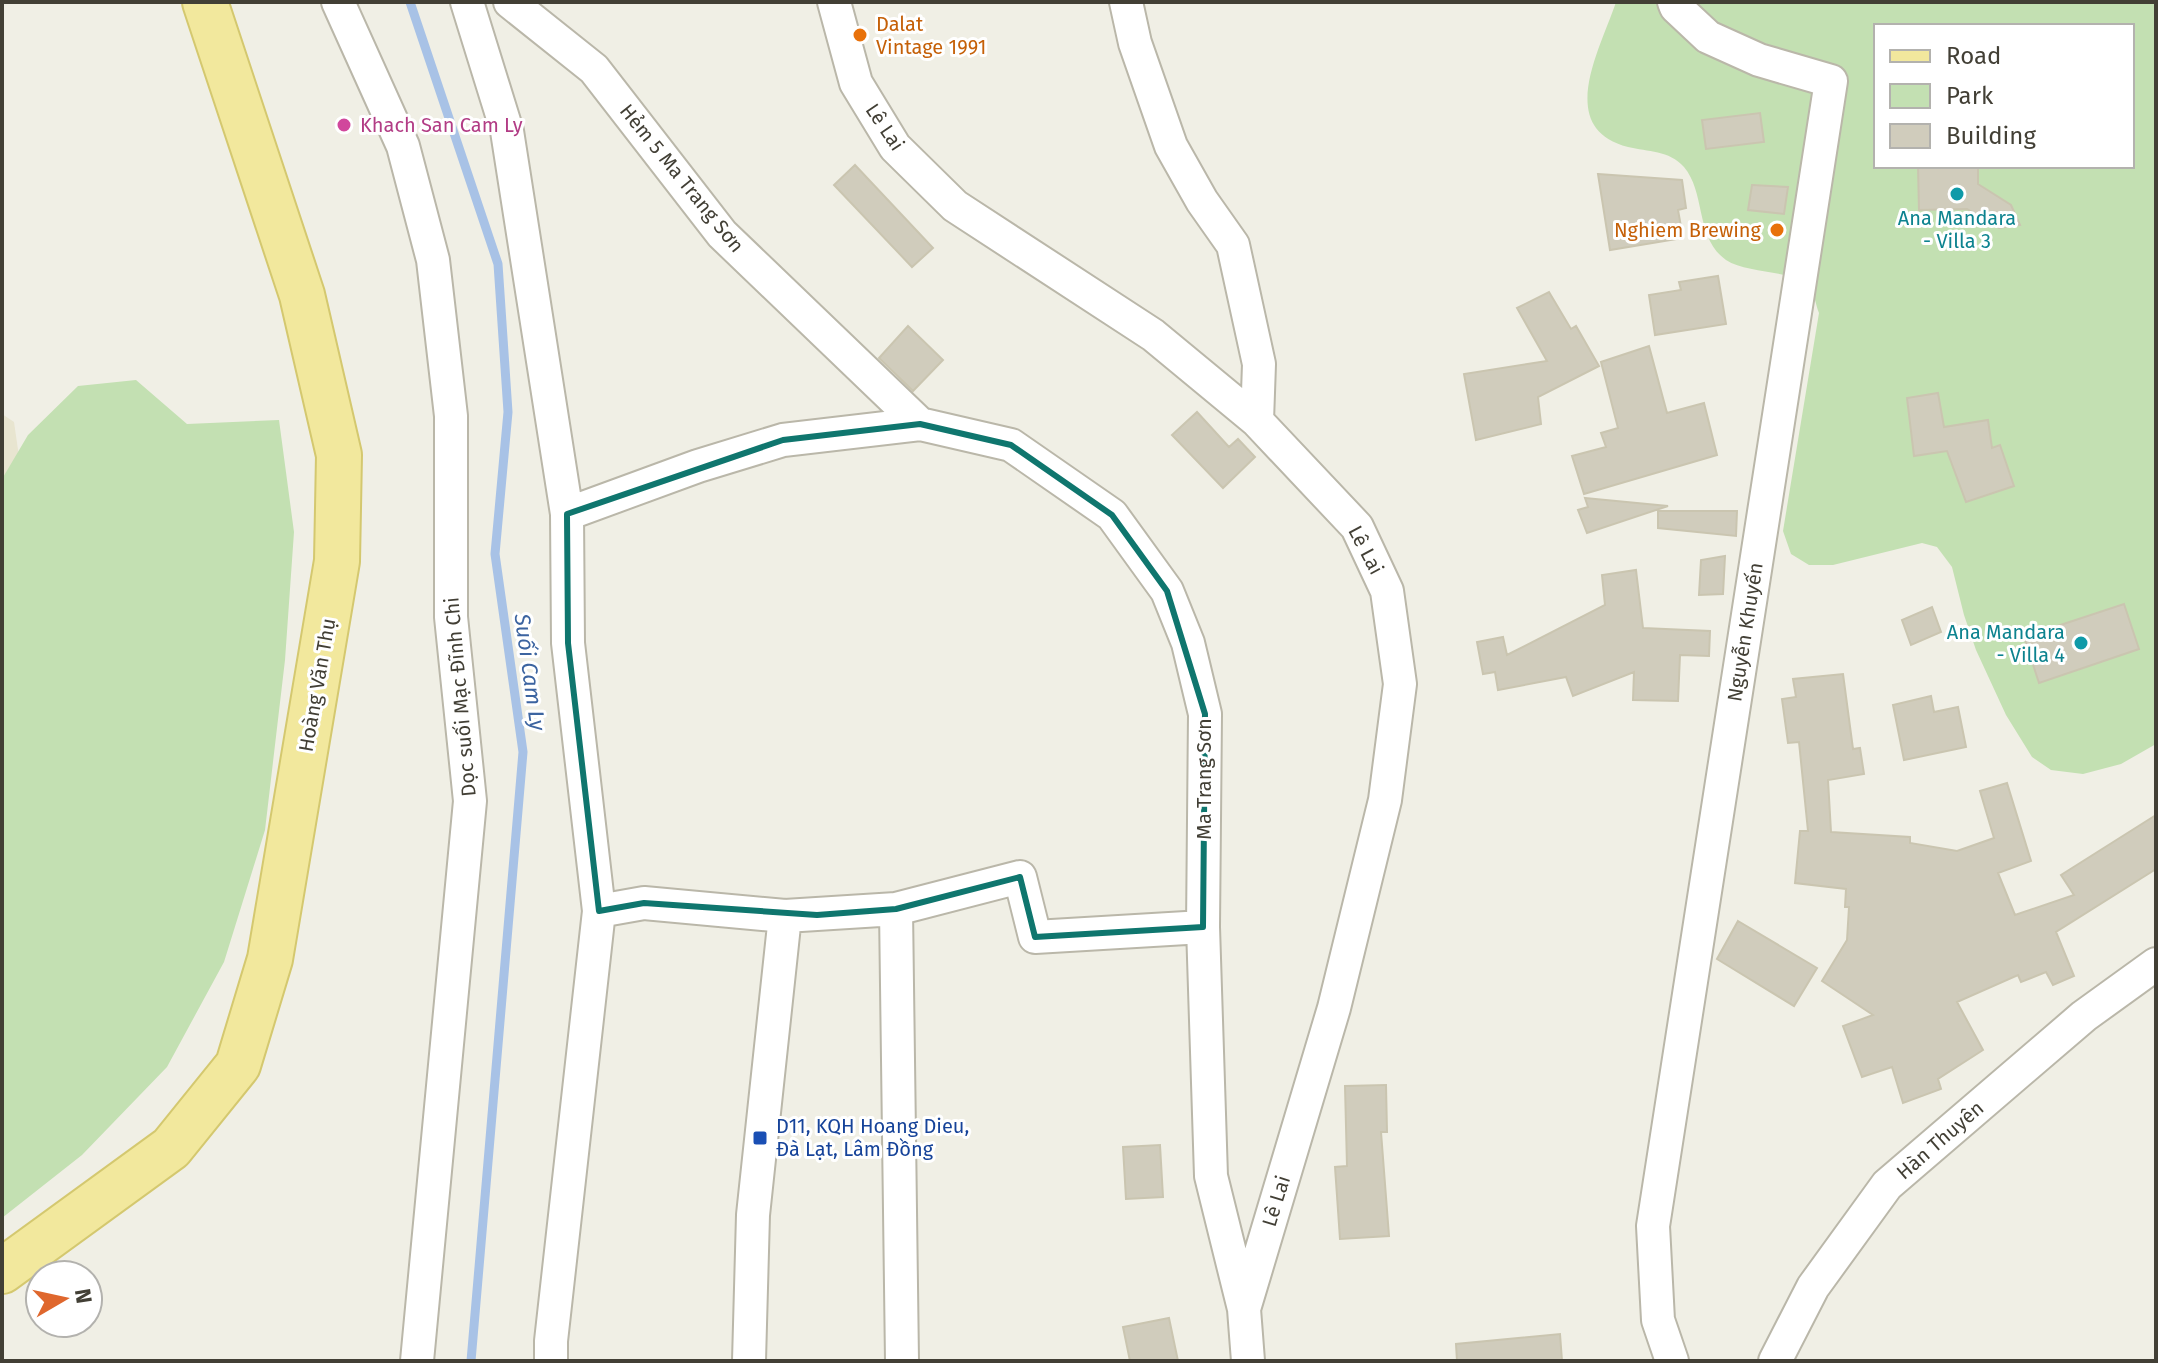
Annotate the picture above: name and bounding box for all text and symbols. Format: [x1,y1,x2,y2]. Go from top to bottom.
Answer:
place label: Dalat Vintage 1991 [876,12,986,59]
legend [1874,24,2134,168]
marker: Dalat Vintage 1991 [851,26,869,44]
text: Road [1946,42,2001,70]
text: Park [1946,82,1994,110]
street label: Hẻm 5 Ma Trang Sơn [615,99,749,257]
street label: Lê Lai [861,99,909,155]
place label: Khach San Cam Ly [360,113,523,137]
marker: Khach San Cam Ly [335,116,353,134]
text: Building [1946,122,2036,150]
marker: Ana Mandara - Villa 3 [1948,185,1966,203]
place label: Ana Mandara - Villa 3 [1898,206,2016,253]
place label: Nghiem Brewing [1614,218,1762,242]
marker: Nghiem Brewing [1768,221,1786,239]
street label: Lê Lai [1343,521,1389,579]
street label: Nguyễn Khuyến [1722,561,1768,703]
street label: Dọc suối Mạc Đĩnh Chi [439,596,481,798]
water label: Suối Cam Ly [508,611,552,733]
street label: Hoàng Văn Thụ [293,616,341,754]
place label: Ana Mandara - Villa 4 [1947,620,2065,667]
marker: Ana Mandara - Villa 4 [2072,634,2090,652]
street label: Ma Trang Sơn [1192,718,1216,840]
street label: Hàn Thuyên [1892,1096,1988,1184]
place label: D11, KQH Hoang Dieu, Đà Lạt, Lâm Đồng [776,1114,969,1161]
marker: D11, KQH Hoang Dieu, Đà Lạt, Lâm Đồng [751,1129,769,1147]
street label: Lê Lai [1257,1173,1295,1229]
north arrow [24,1259,104,1339]
text: N [69,1287,98,1305]

